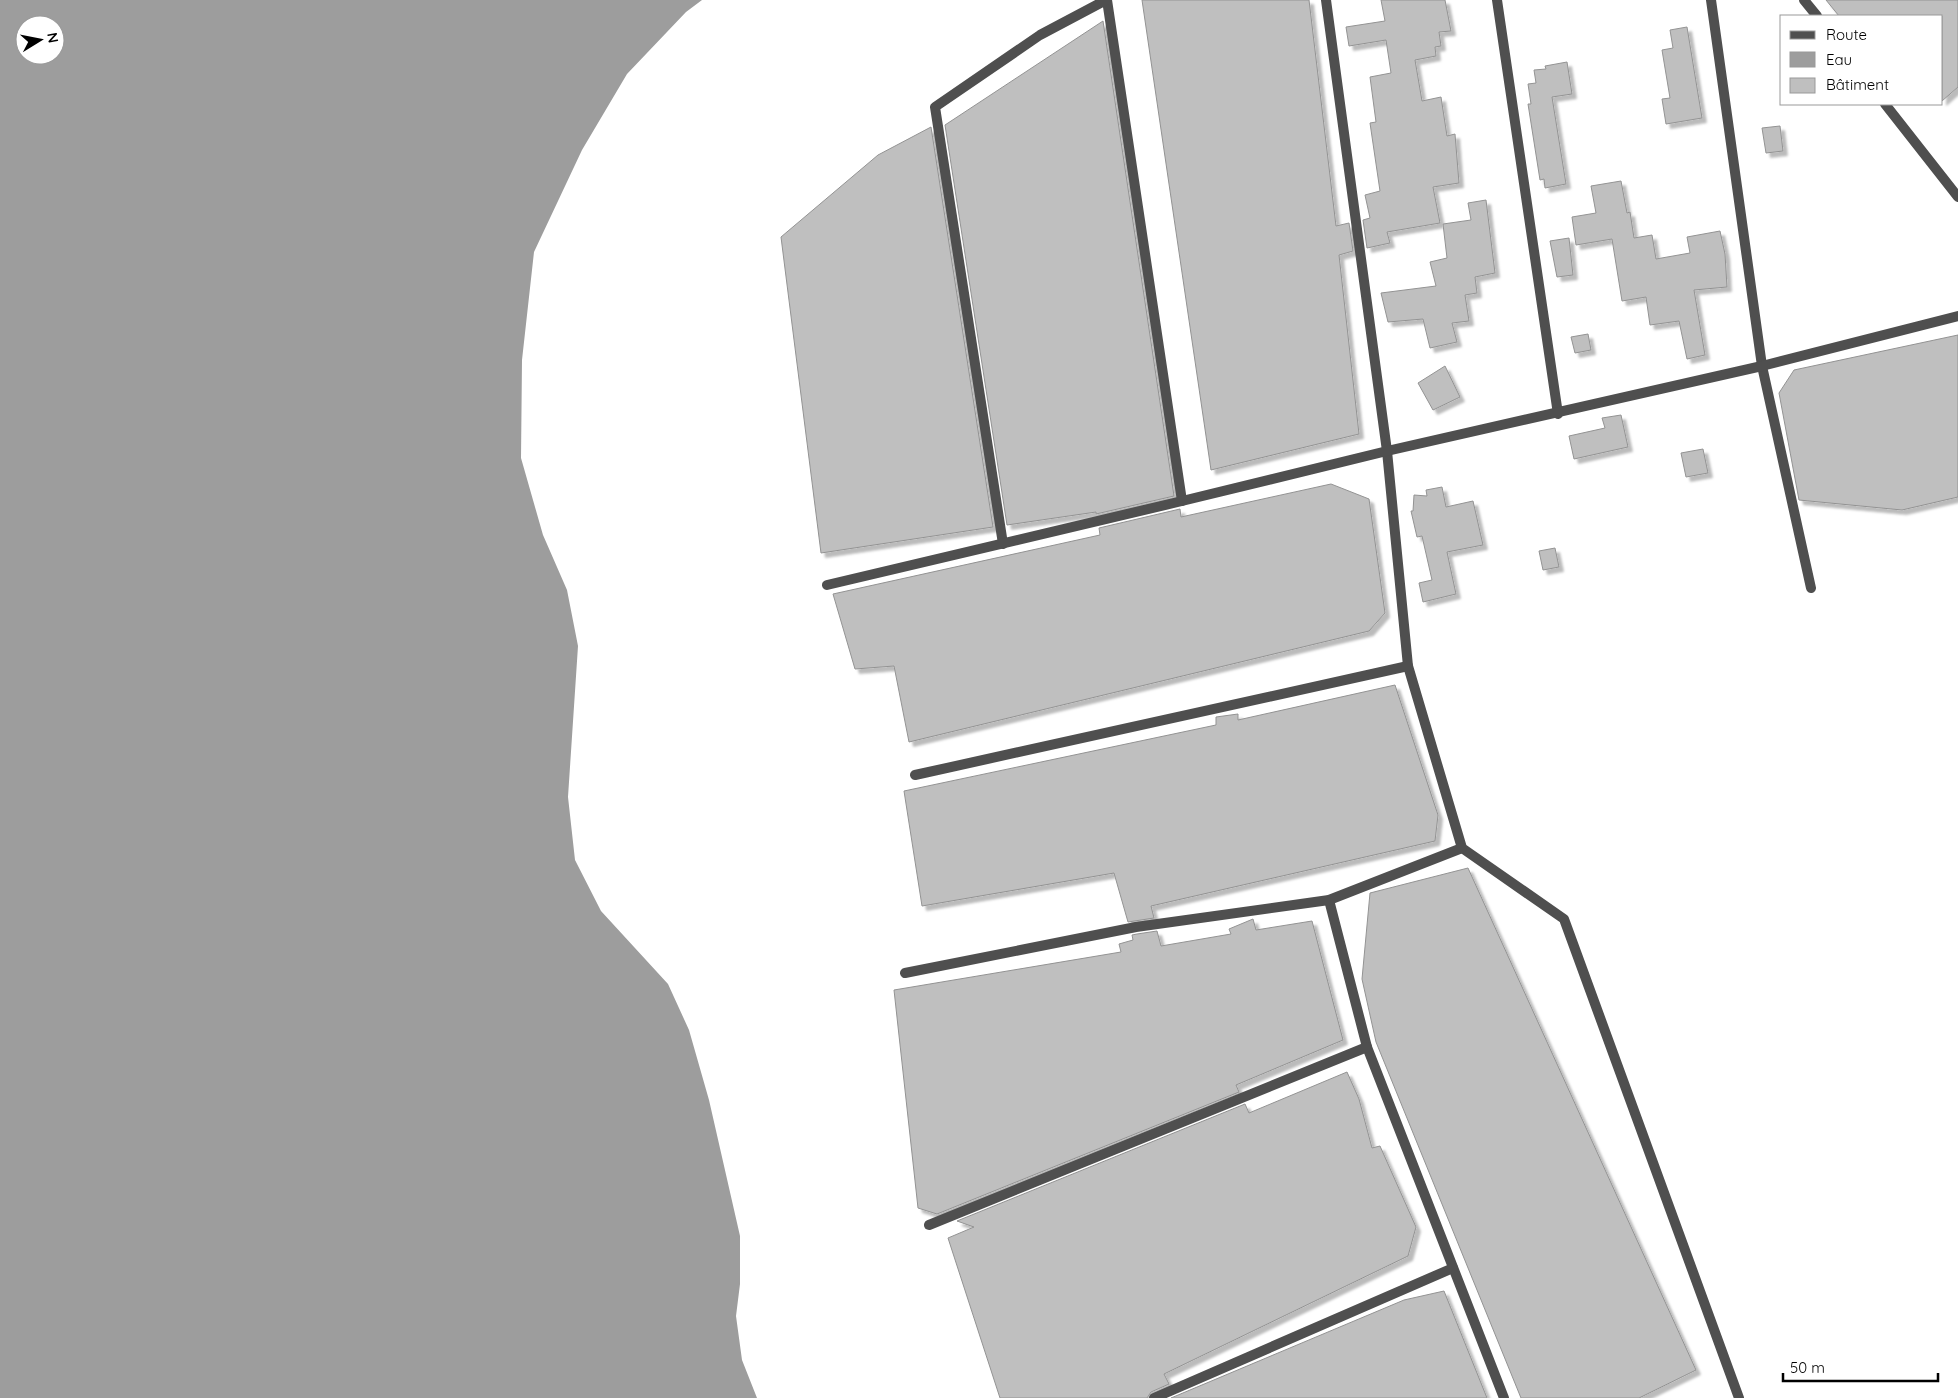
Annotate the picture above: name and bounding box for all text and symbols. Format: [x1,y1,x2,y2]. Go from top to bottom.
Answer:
north arrow [15,15,65,65]
legend [1780,15,1943,105]
text: Route [1826,25,1867,44]
text: N [43,31,63,44]
text: Eau [1826,50,1852,69]
text: Bâtiment [1826,75,1889,94]
scale bar [1783,1350,1938,1382]
text: 50 m [1790,1358,1825,1377]

